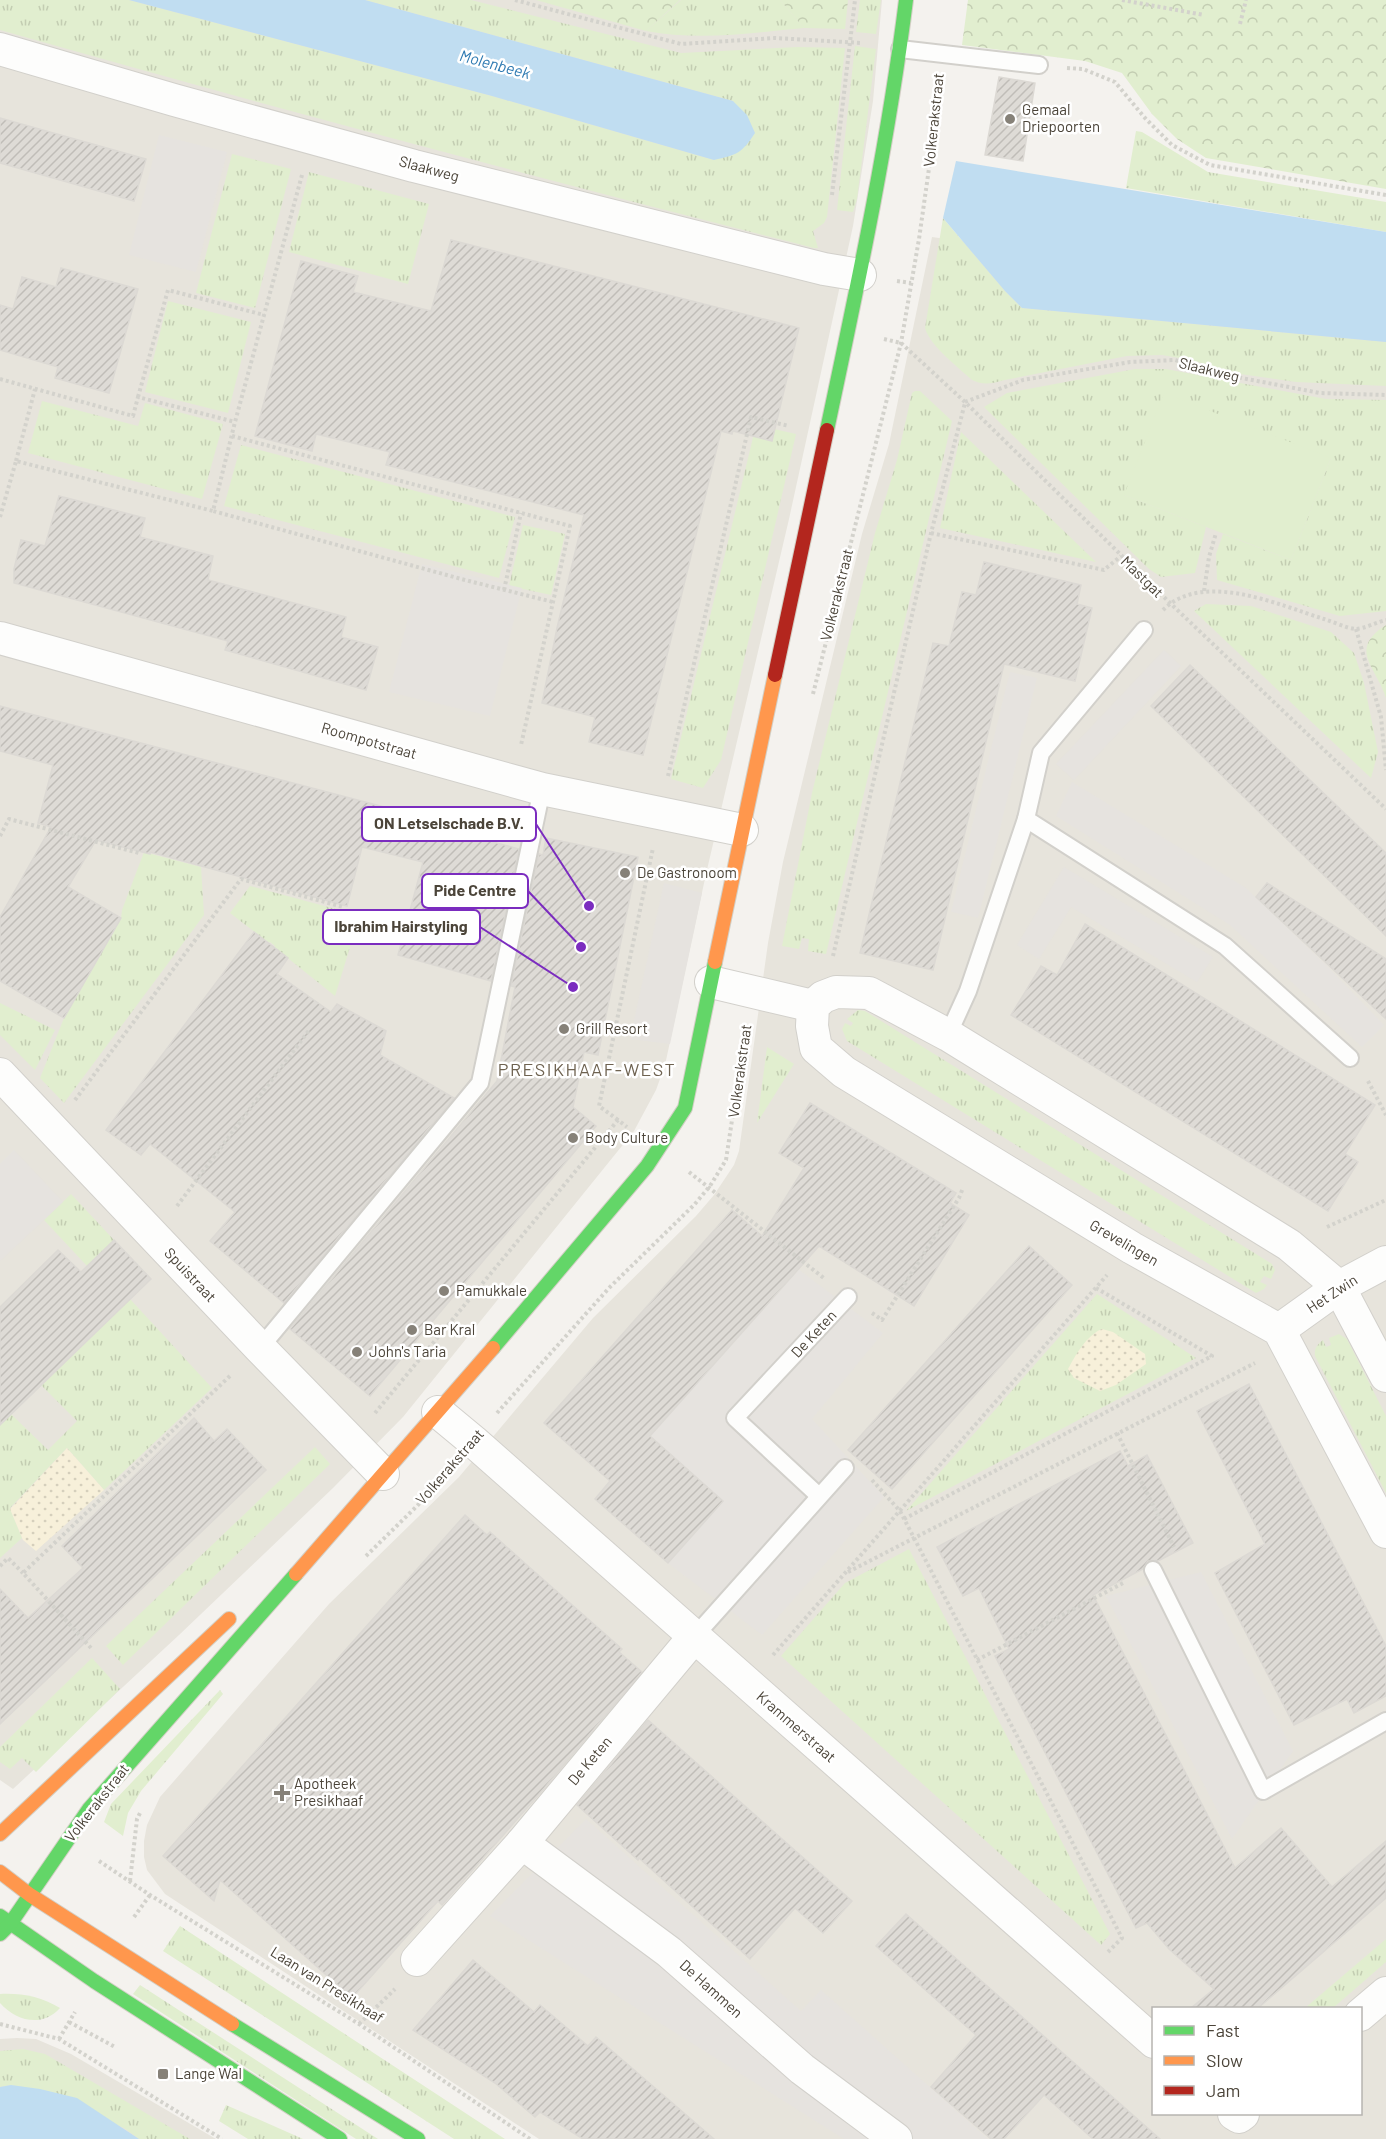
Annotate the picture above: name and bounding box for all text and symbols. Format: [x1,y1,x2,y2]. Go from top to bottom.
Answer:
water label: Molenbeek [458,45,533,82]
street label: Volkerakstraat [919,72,947,168]
place label: Gemaal Driepoorten [1022,100,1100,135]
marker: Gemaal Driepoorten [1003,112,1017,126]
street label: Slaakweg [397,151,461,185]
street label: Slaakweg [1177,353,1241,385]
street label: Volkerakstraat [816,547,856,643]
street label: Mastgat [1118,552,1168,601]
street label: Roompotstraat [319,718,419,762]
callout: ON Letselschade B.V. [362,807,536,841]
text: ON Letselschade B.V. [374,813,524,832]
place label: De Gastronoom [637,863,737,881]
marker: De Gastronoom [618,866,632,880]
callout: Pide Centre [422,874,528,908]
text: Pide Centre [434,880,517,899]
callout: Ibrahim Hairstyling [323,910,480,944]
text: Ibrahim Hairstyling [334,916,468,935]
place label: Grill Resort [576,1019,648,1037]
marker: Grill Resort [557,1022,571,1036]
street label: Volkerakstraat [724,1023,754,1119]
district label: PRESIKHAAF-WEST [498,1058,676,1080]
place label: Body Culture [585,1128,668,1146]
marker: Body Culture [566,1131,580,1145]
street label: Grevelingen [1087,1215,1162,1269]
street label: Spuistraat [161,1243,220,1305]
street label: Het Zwin [1303,1270,1360,1316]
place label: Pamukkale [456,1281,527,1299]
marker: Pamukkale [437,1284,451,1298]
street label: De Keten [787,1306,840,1361]
place label: Bar Kral [424,1320,475,1338]
marker: Bar Kral [405,1323,419,1337]
place label: John's Taria [369,1342,446,1360]
marker: John's Taria [350,1345,364,1359]
street label: Volkerakstraat [412,1425,487,1508]
street label: Krammerstraat [753,1687,840,1766]
street label: De Keten [564,1732,615,1789]
street label: Volkerakstraat [60,1760,132,1845]
place label: Apotheek Presikhaaf [294,1774,363,1809]
marker: Apotheek Presikhaaf [275,1786,289,1800]
street label: Laan van Presikhaaf [268,1942,387,2026]
street label: De Hammen [676,1955,747,2021]
legend [1152,2007,1362,2115]
text: Fast [1206,2019,1240,2041]
text: Slow [1206,2049,1243,2071]
place label: Lange Wal [175,2064,242,2082]
marker: Lange Wal [156,2067,170,2081]
text: Jam [1206,2079,1240,2101]

